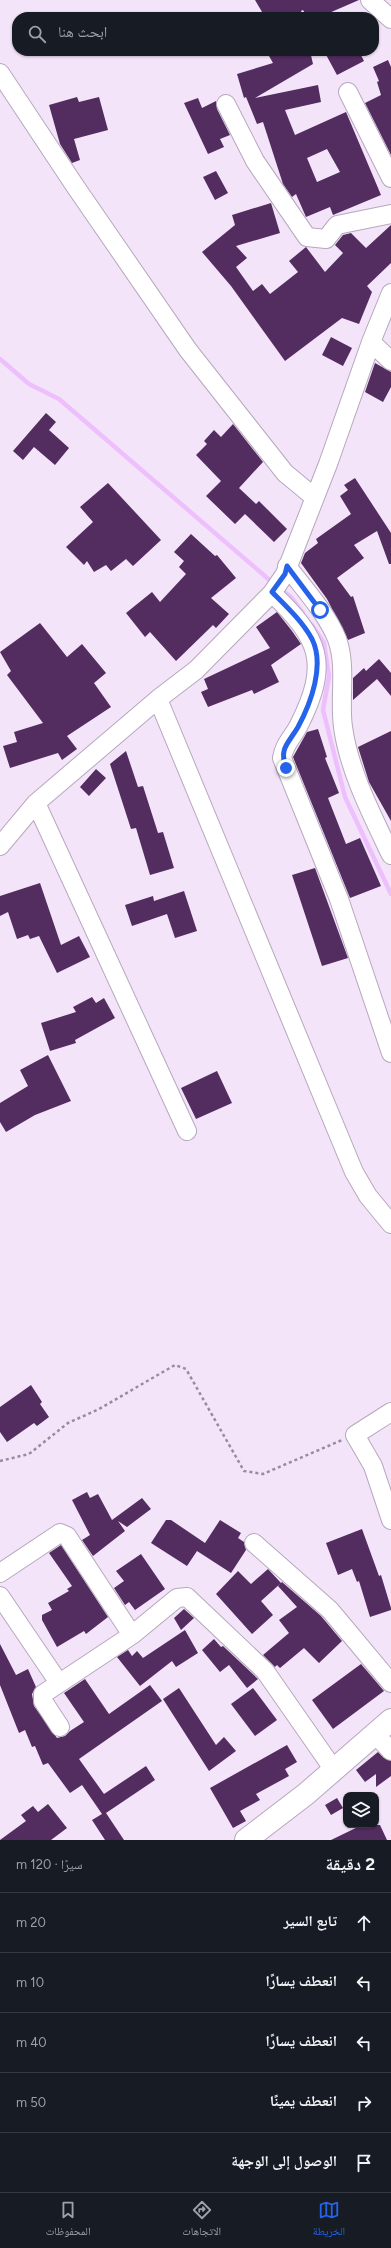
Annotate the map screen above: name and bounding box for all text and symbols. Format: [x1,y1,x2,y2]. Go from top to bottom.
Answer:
search box [12,12,379,56]
icon: search [26,23,48,45]
text: ابحث هنا [58,23,107,41]
route start [311,601,329,619]
route end [277,759,295,777]
map controls [343,1792,379,1828]
button: layers [343,1792,379,1828]
text: 2 دقيقة [325,1854,375,1874]
text: سيرًا · 120 m [16,1857,83,1872]
text: تابع السير [283,1912,337,1930]
icon: ahead [353,1912,375,1934]
text: 20 m [16,1915,46,1930]
text: انعطف يسارًا [265,1972,337,1990]
icon: left [353,1972,375,1994]
text: 10 m [16,1975,44,1990]
text: انعطف يسارًا [265,2032,337,2050]
icon: left [353,2032,375,2054]
text: 40 m [16,2035,47,2050]
text: انعطف يمينًا [270,2092,337,2110]
icon: right [353,2092,375,2114]
text: 50 m [16,2095,46,2110]
text: الوصول إلى الوجهة [231,2152,337,2170]
icon: arrive [353,2152,375,2174]
tab: المحفوظات [46,2199,91,2242]
tab: الاتجاهات [182,2199,221,2242]
tab: الخريطة [313,2199,345,2242]

